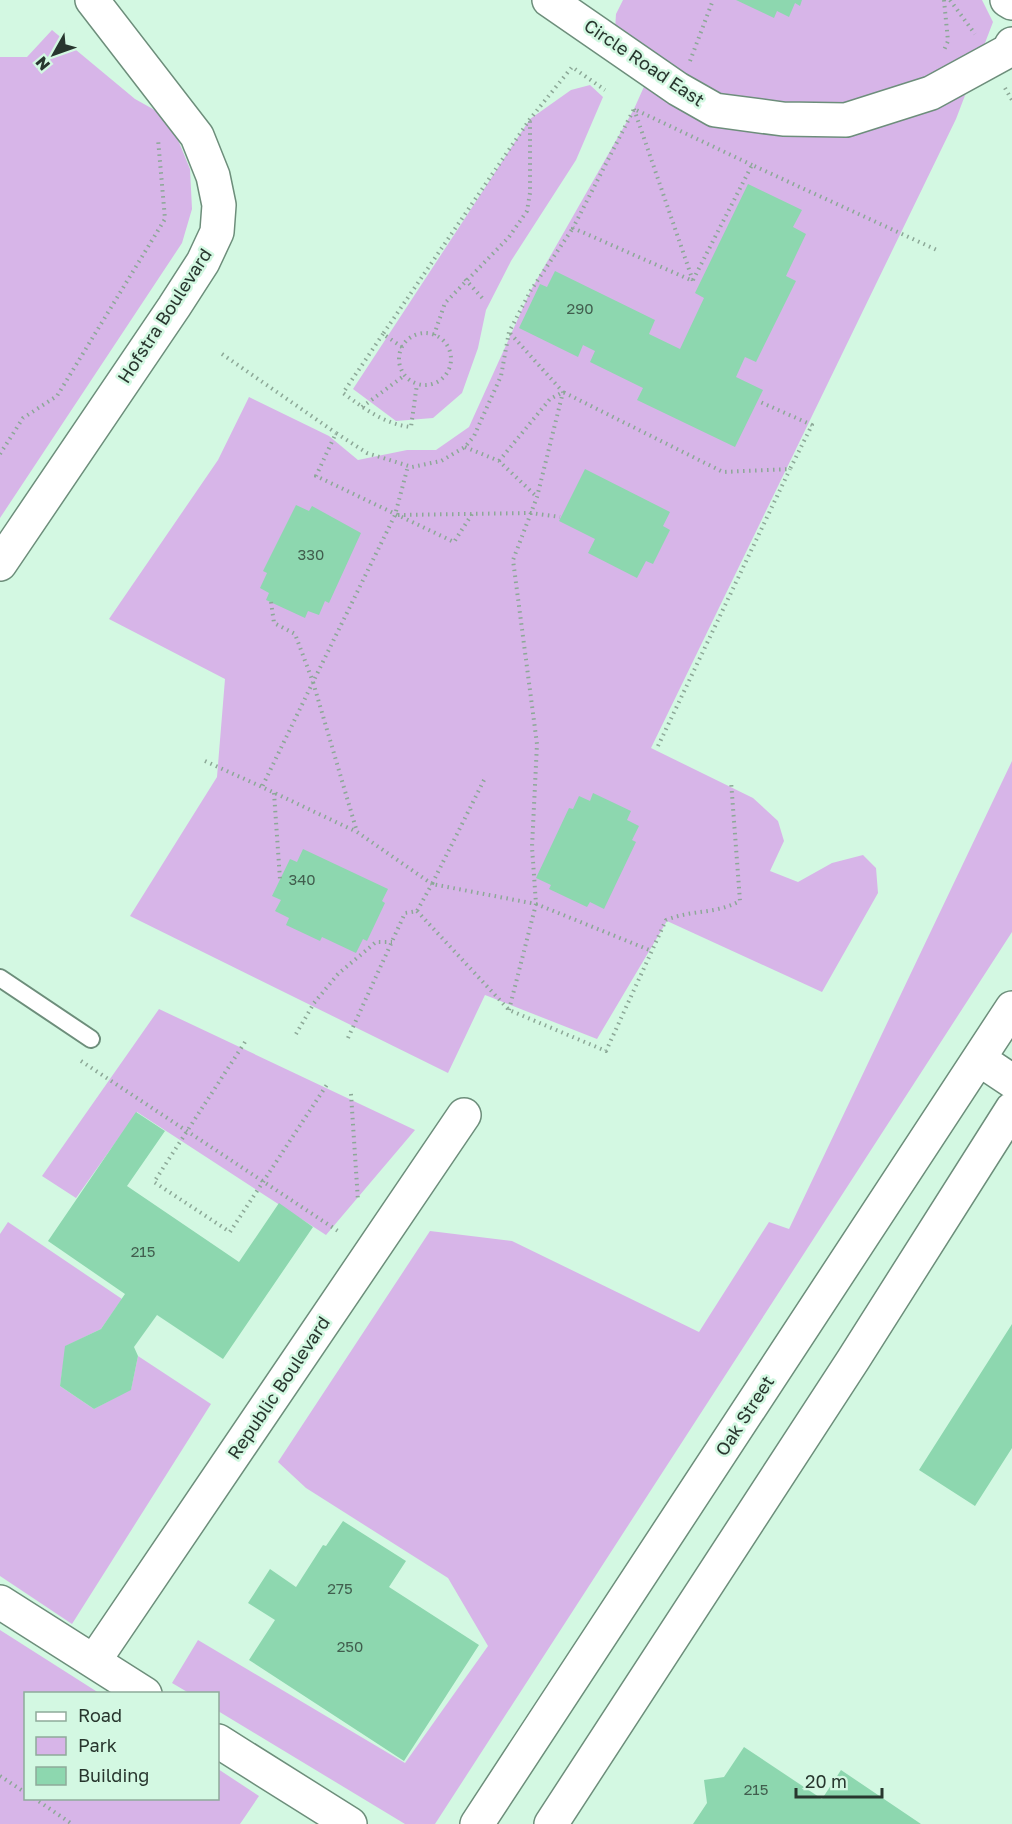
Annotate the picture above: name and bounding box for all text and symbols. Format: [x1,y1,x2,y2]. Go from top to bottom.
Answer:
street label: Circle Road East [580,14,709,111]
north arrow [24,24,84,84]
text: N [31,53,54,75]
street label: Hofstra Boulevard [112,244,216,387]
house number: 290 [566,299,594,317]
house number: 330 [298,545,324,563]
house number: 340 [288,870,316,888]
house number: 215 [131,1242,155,1260]
street label: Republic Boulevard [222,1312,334,1463]
street label: Oak Street [710,1371,778,1460]
house number: 275 [327,1579,353,1597]
house number: 250 [337,1637,363,1655]
legend [24,1692,219,1800]
text: Road [78,1704,122,1726]
text: Park [78,1734,117,1756]
scale bar [796,1761,882,1799]
text: Building [78,1764,149,1786]
text: 20 m [805,1770,847,1792]
house number: 215 [744,1780,768,1798]

